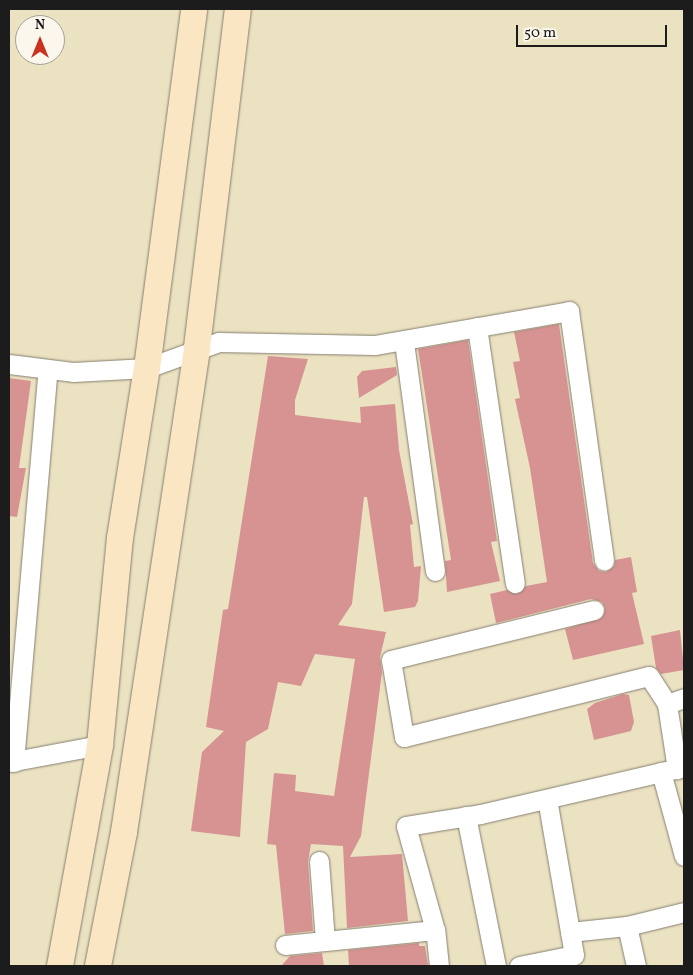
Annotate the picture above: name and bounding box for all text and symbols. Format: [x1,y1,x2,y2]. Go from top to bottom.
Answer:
north arrow [15,15,65,65]
scale bar [518,15,669,47]
text: N [35,16,45,35]
text: 50 m [524,23,556,44]

